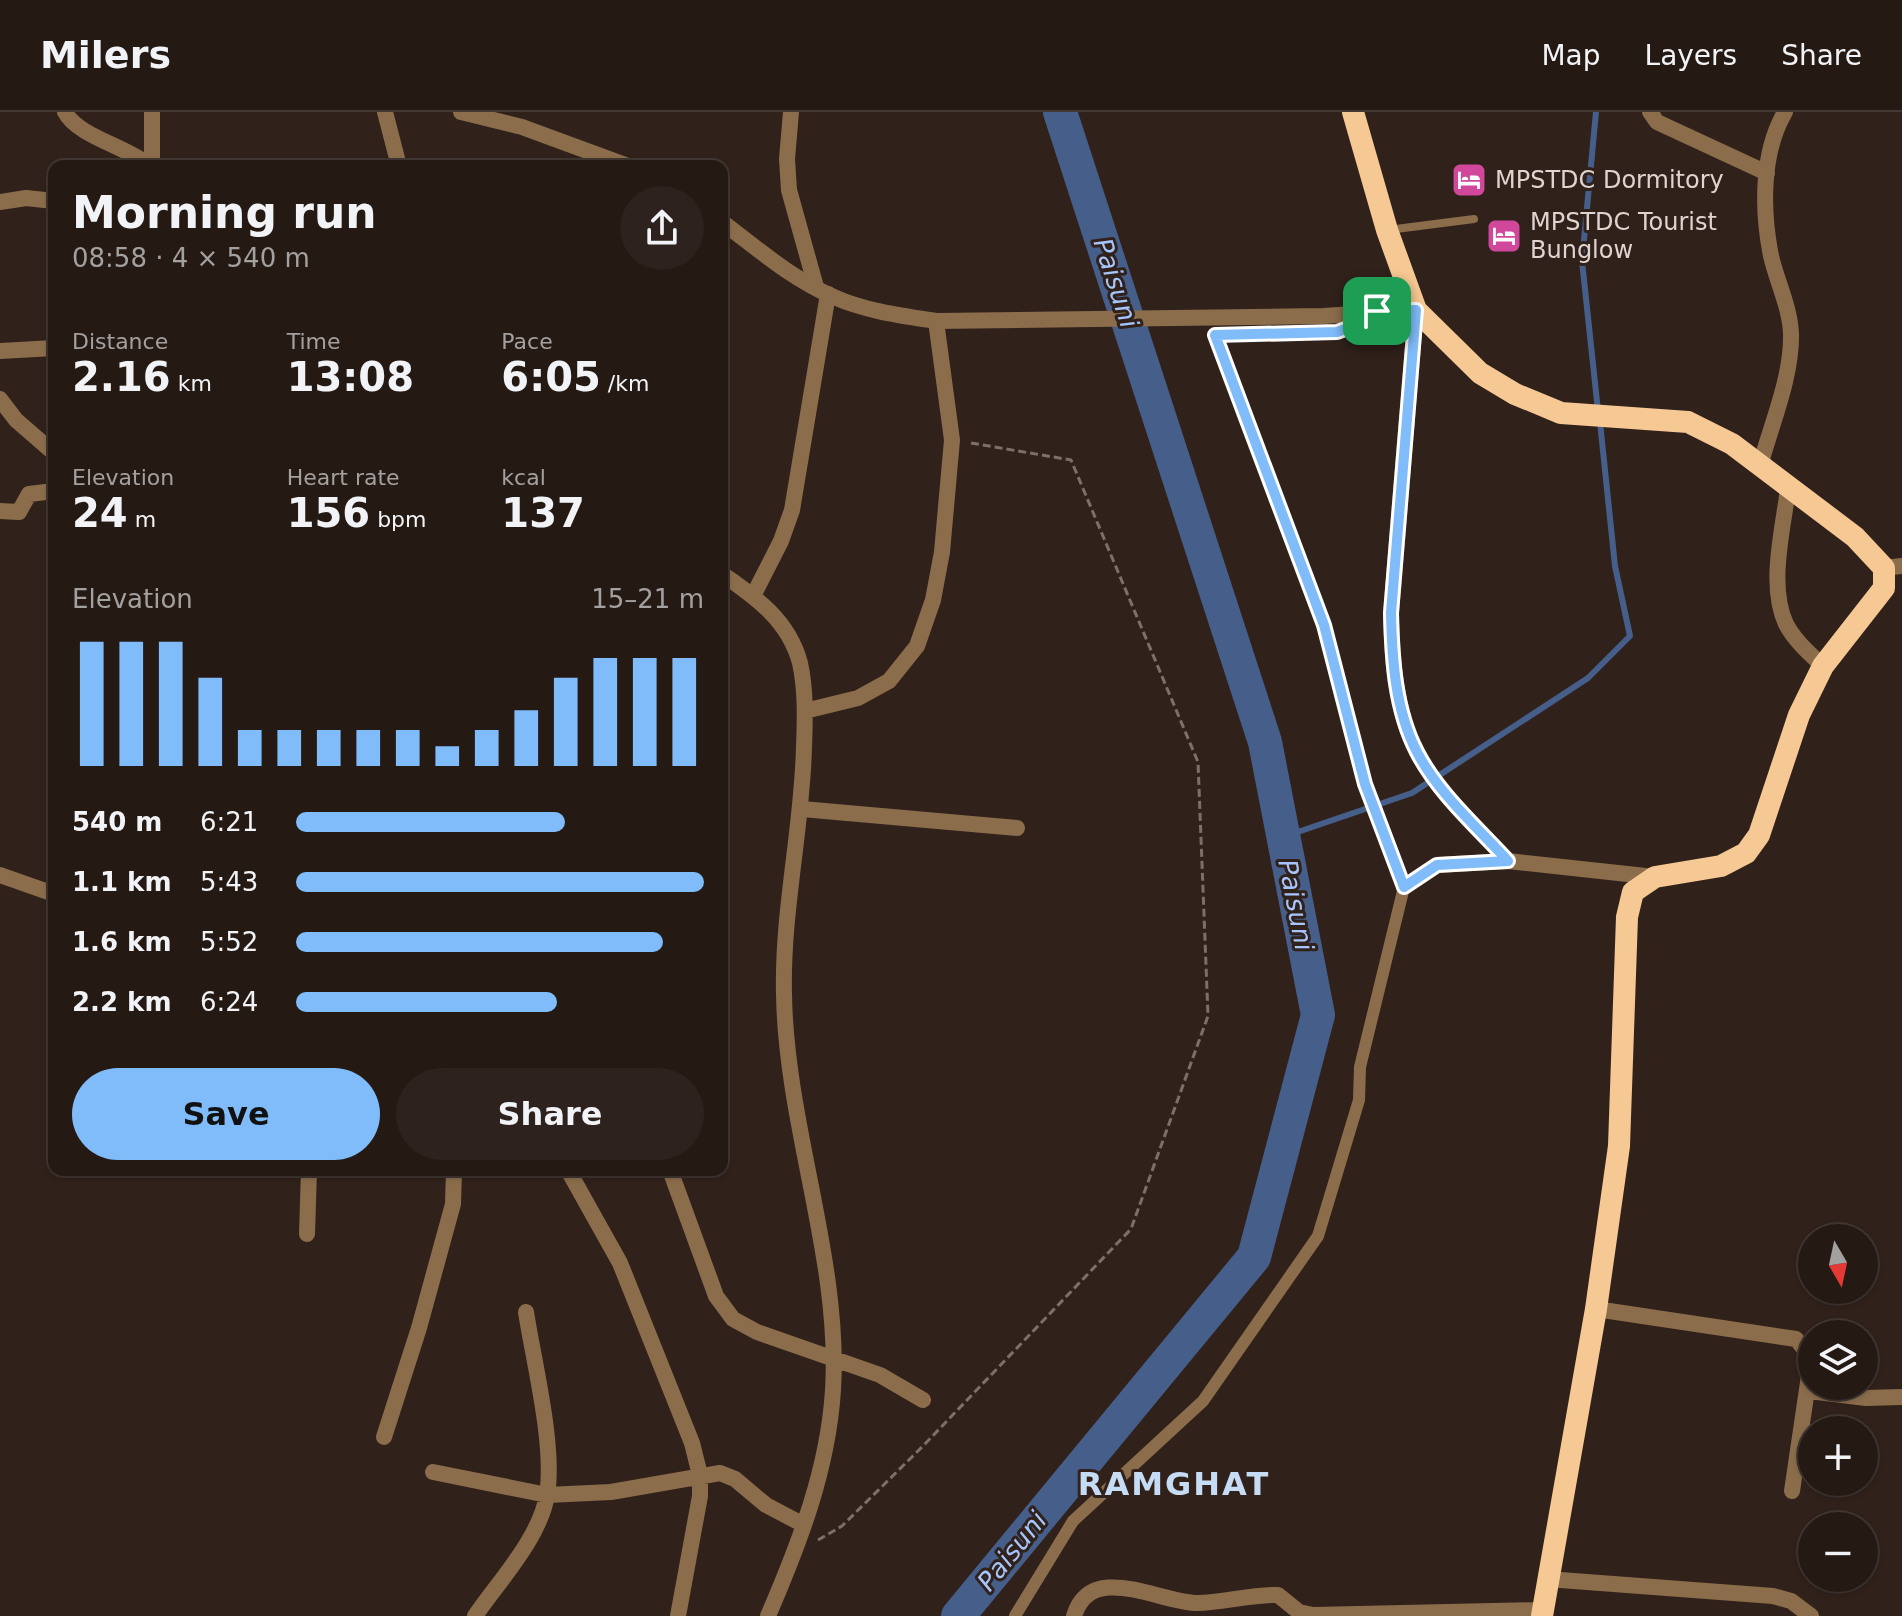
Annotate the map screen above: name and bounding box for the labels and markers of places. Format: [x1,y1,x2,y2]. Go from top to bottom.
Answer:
hotel icon: MPSTDC Dormitory [1450,161,1488,199]
place label: MPSTDC Dormitory [1495,166,1724,194]
place label: MPSTDC Tourist Bunglow [1530,208,1717,264]
hotel icon: MPSTDC Tourist Bunglow [1485,217,1523,255]
pin [1343,277,1411,345]

